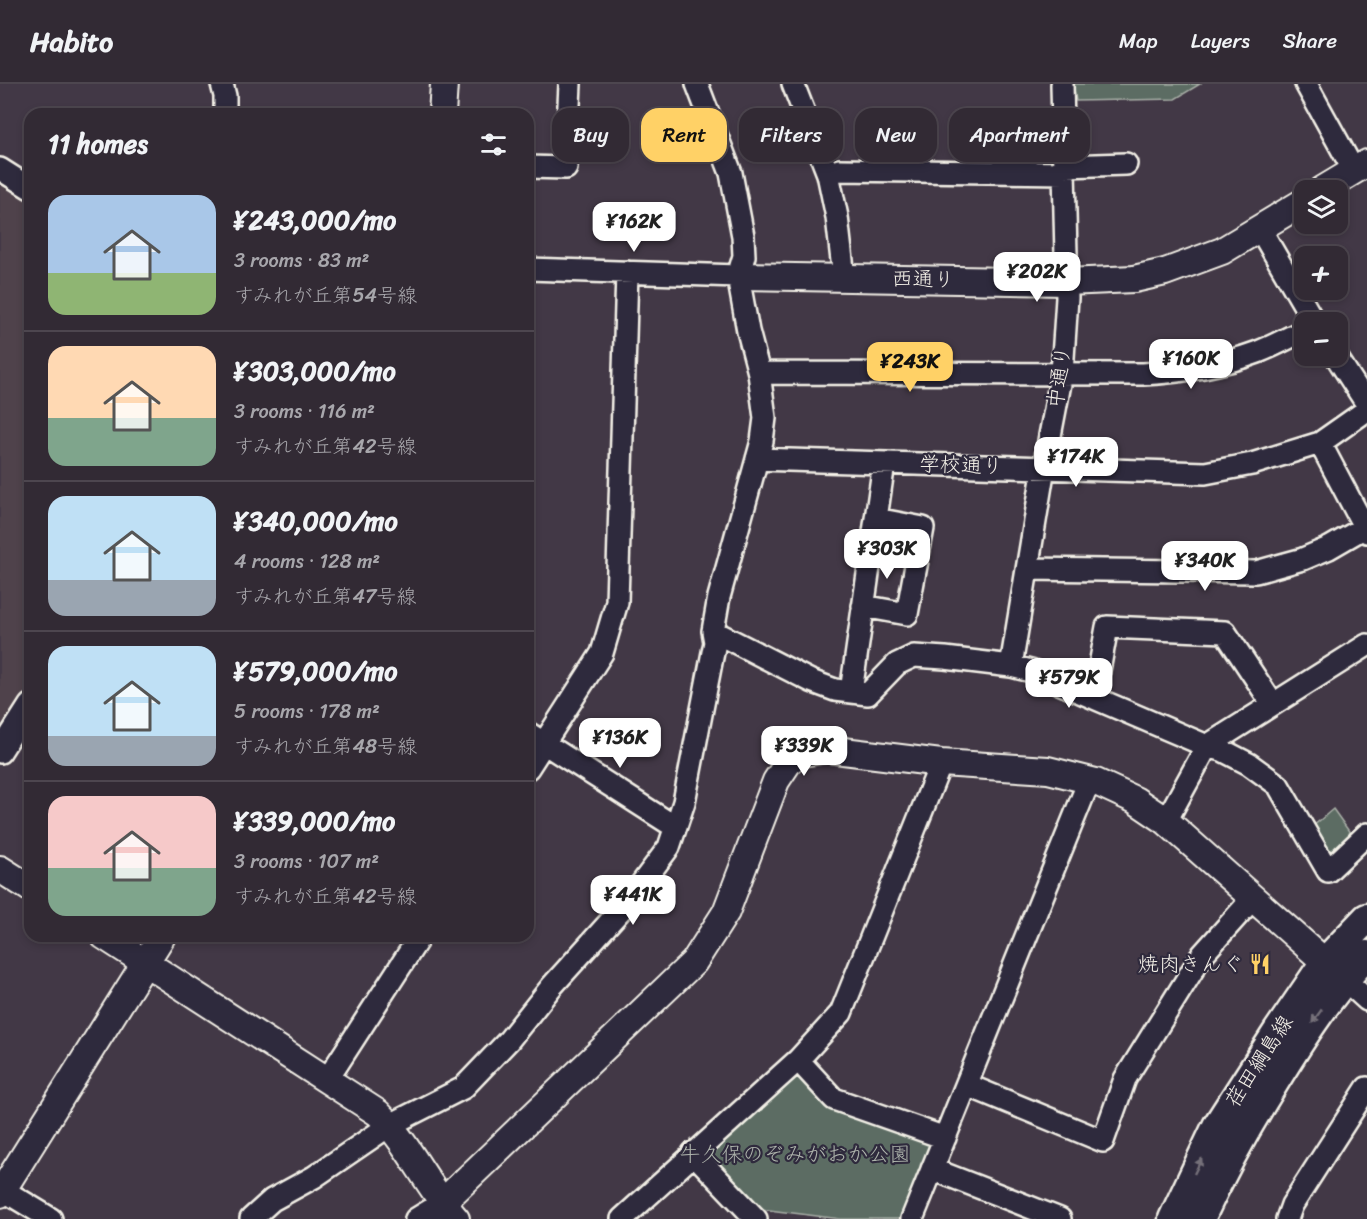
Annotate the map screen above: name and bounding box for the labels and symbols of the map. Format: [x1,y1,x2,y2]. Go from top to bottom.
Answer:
pin: ¥162K [592,202,676,253]
pin: ¥202K [995,252,1079,303]
street label: 西通り [891,259,955,299]
pin: ¥160K [1149,339,1233,390]
pin: ¥243K [868,342,952,393]
street label: 中通り [1036,343,1082,411]
pin: ¥174K [1034,437,1118,488]
street label: 学校通り [918,445,1004,485]
pin: ¥303K [845,529,929,580]
pin: ¥340K [1163,541,1247,592]
pin: ¥579K [1027,658,1111,709]
pin: ¥136K [578,718,662,769]
pin: ¥339K [762,726,846,777]
pin: ¥441K [591,875,675,926]
place label: 焼肉きんぐ [1138,945,1243,983]
restaurant icon: 焼肉きんぐ [1248,952,1272,976]
street label: 荏田綱島線 [1214,1007,1304,1115]
one-way arrow [1311,1008,1323,1024]
park label: 牛久保のぞみがおか公園 [680,1135,911,1173]
one-way arrow [1192,1157,1202,1175]

